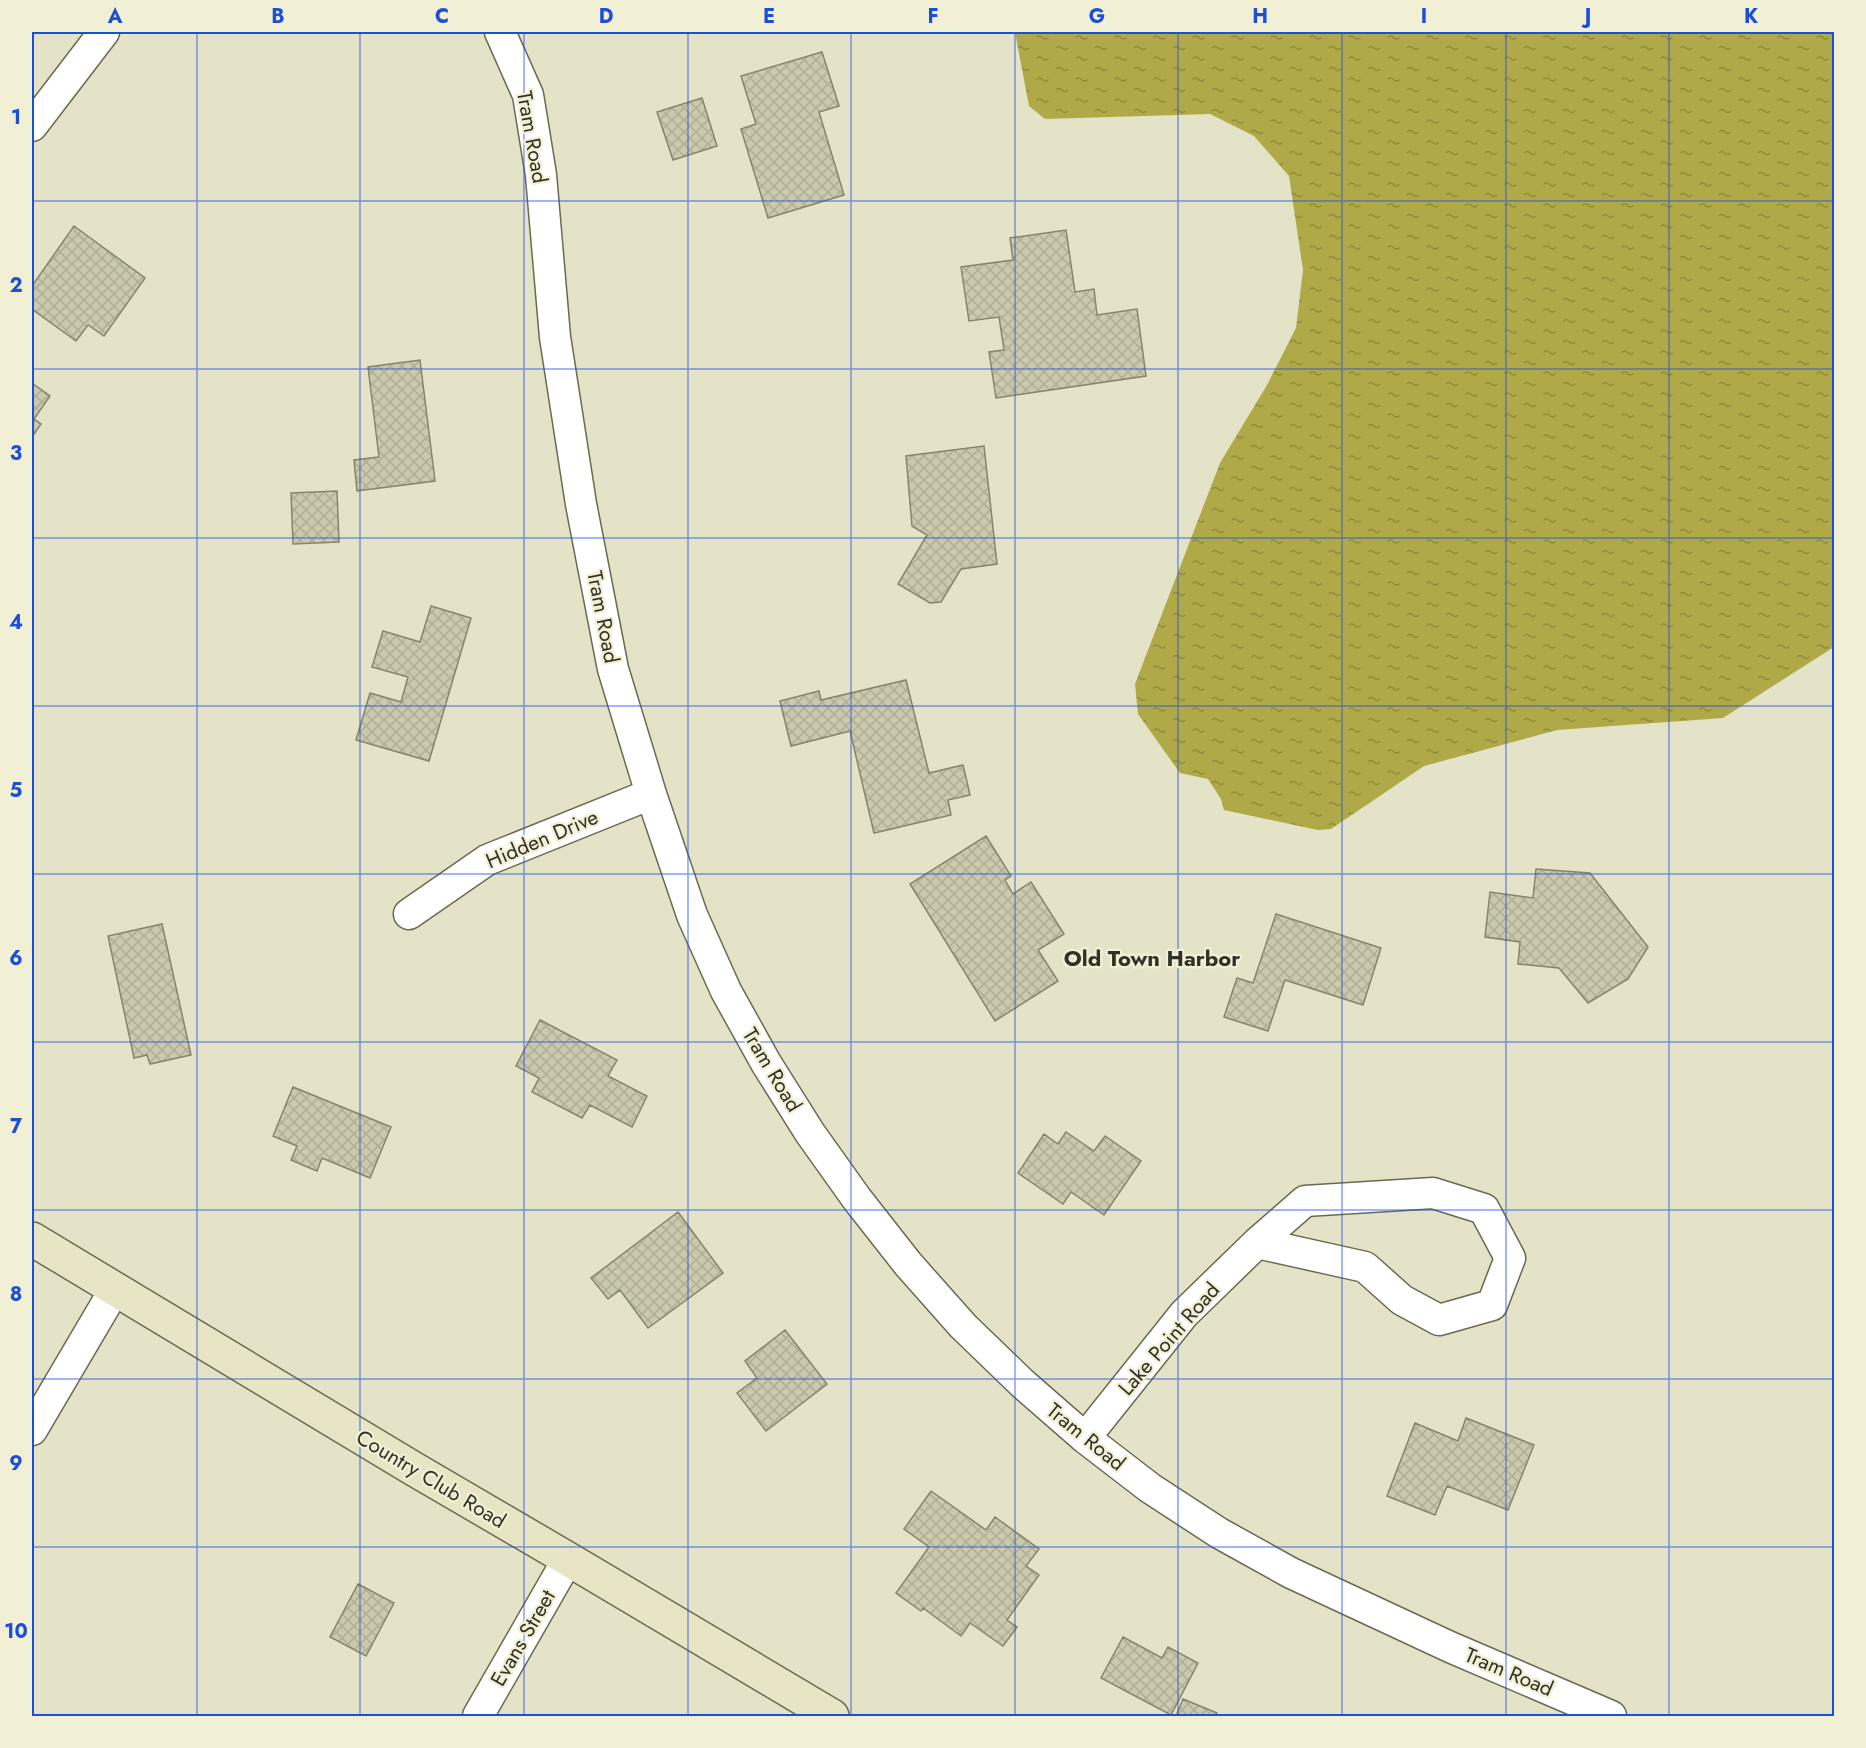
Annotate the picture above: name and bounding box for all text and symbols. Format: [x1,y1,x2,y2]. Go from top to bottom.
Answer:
text: A [107,2,123,31]
text: B [271,2,285,31]
text: C [435,2,449,31]
text: D [599,2,613,31]
text: E [763,2,775,31]
text: F [927,2,939,31]
text: G [1089,2,1105,31]
text: H [1252,2,1268,31]
text: I [1421,2,1427,31]
text: J [1581,2,1591,31]
text: K [1744,2,1758,31]
street label: Tram Road [509,88,555,186]
text: 1 [11,103,21,132]
text: 2 [9,271,23,300]
text: 3 [10,439,22,468]
street label: Tram Road [579,568,627,666]
text: 4 [9,608,23,637]
text: 5 [10,776,23,805]
street label: Hidden Drive [481,802,603,876]
district label: Old Town Harbor [1064,942,1240,974]
text: 6 [9,944,23,973]
street label: Tram Road [735,1022,809,1118]
text: 7 [10,1112,23,1141]
street label: Lake Point Road [1111,1276,1227,1402]
text: 8 [10,1280,22,1309]
street label: Tram Road [1040,1396,1132,1478]
street label: Country Club Road [350,1422,512,1536]
text: 9 [9,1449,23,1478]
street label: Evans Street [483,1584,563,1692]
text: 10 [4,1617,28,1646]
street label: Tram Road [1460,1640,1558,1704]

